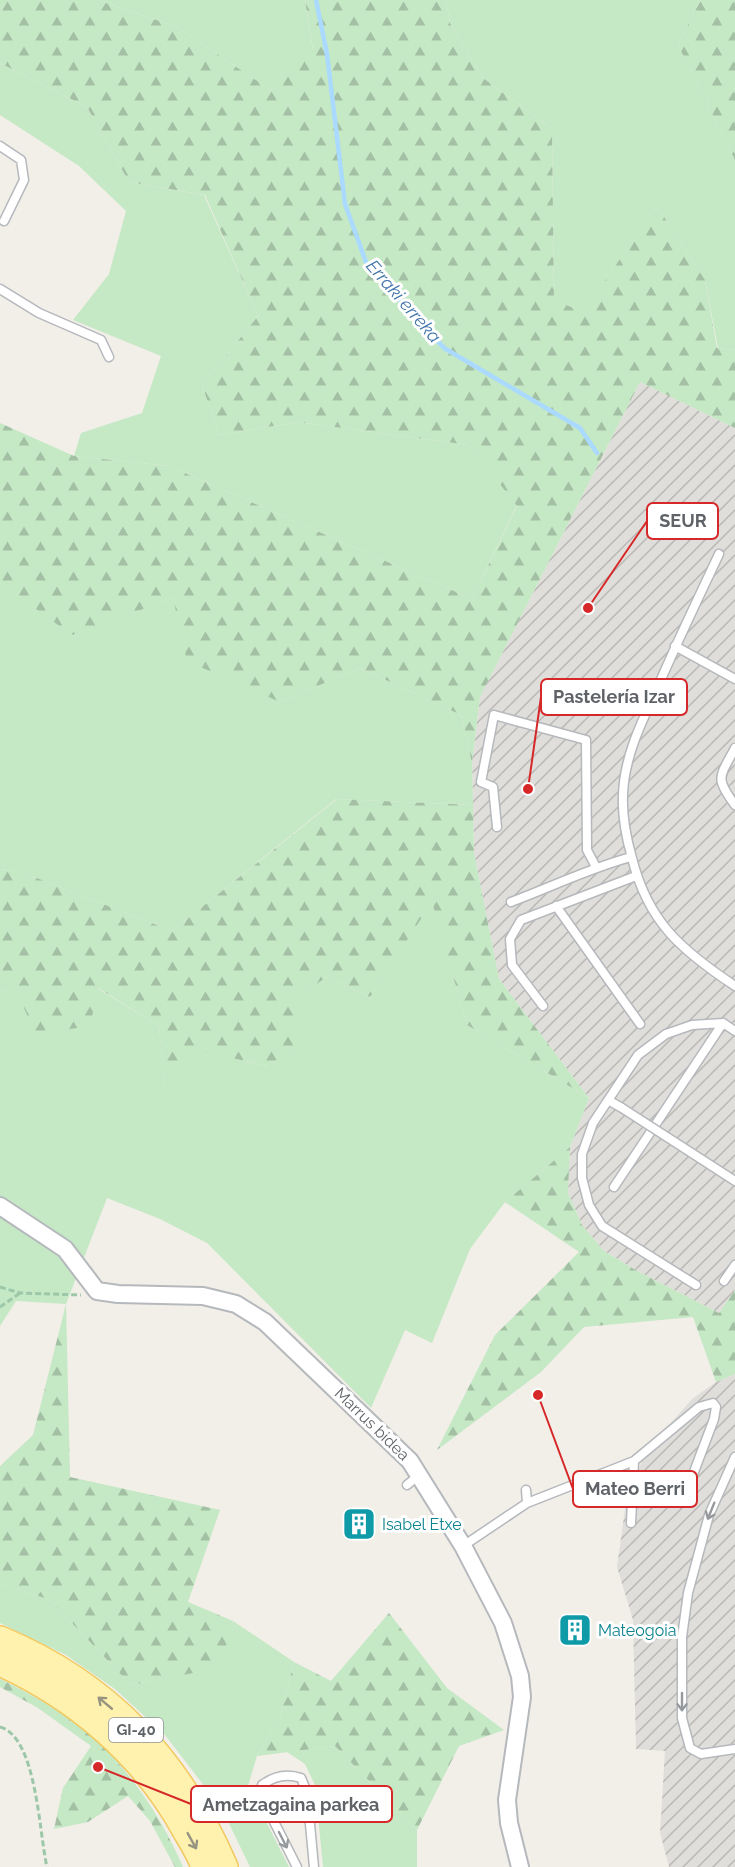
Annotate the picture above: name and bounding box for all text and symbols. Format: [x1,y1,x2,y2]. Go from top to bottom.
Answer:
water label: Erraki erreka [362,255,446,347]
callout: SEUR [647,503,718,539]
text: SEUR [659,510,707,531]
callout: Pastelería Izar [541,679,687,715]
text: Pastelería Izar [553,686,675,707]
street label: Marrus bidea [331,1384,413,1464]
callout: Mateo Berri [573,1471,697,1507]
text: Mateo Berri [585,1478,685,1499]
one-way arrow [705,1501,716,1519]
building icon: Isabel Etxe [341,1506,377,1542]
place label: Isabel Etxe [382,1515,462,1534]
building icon: Mateogoia [557,1612,593,1648]
place label: Mateogoia [598,1621,676,1640]
one-way arrow [676,1691,688,1711]
one-way arrow [98,1696,113,1710]
road number: GI-40 [109,1718,163,1742]
callout: Ametzagaina parkea [191,1786,392,1822]
text: Ametzagaina parkea [203,1794,379,1815]
one-way arrow [278,1831,289,1849]
one-way arrow [187,1832,198,1850]

